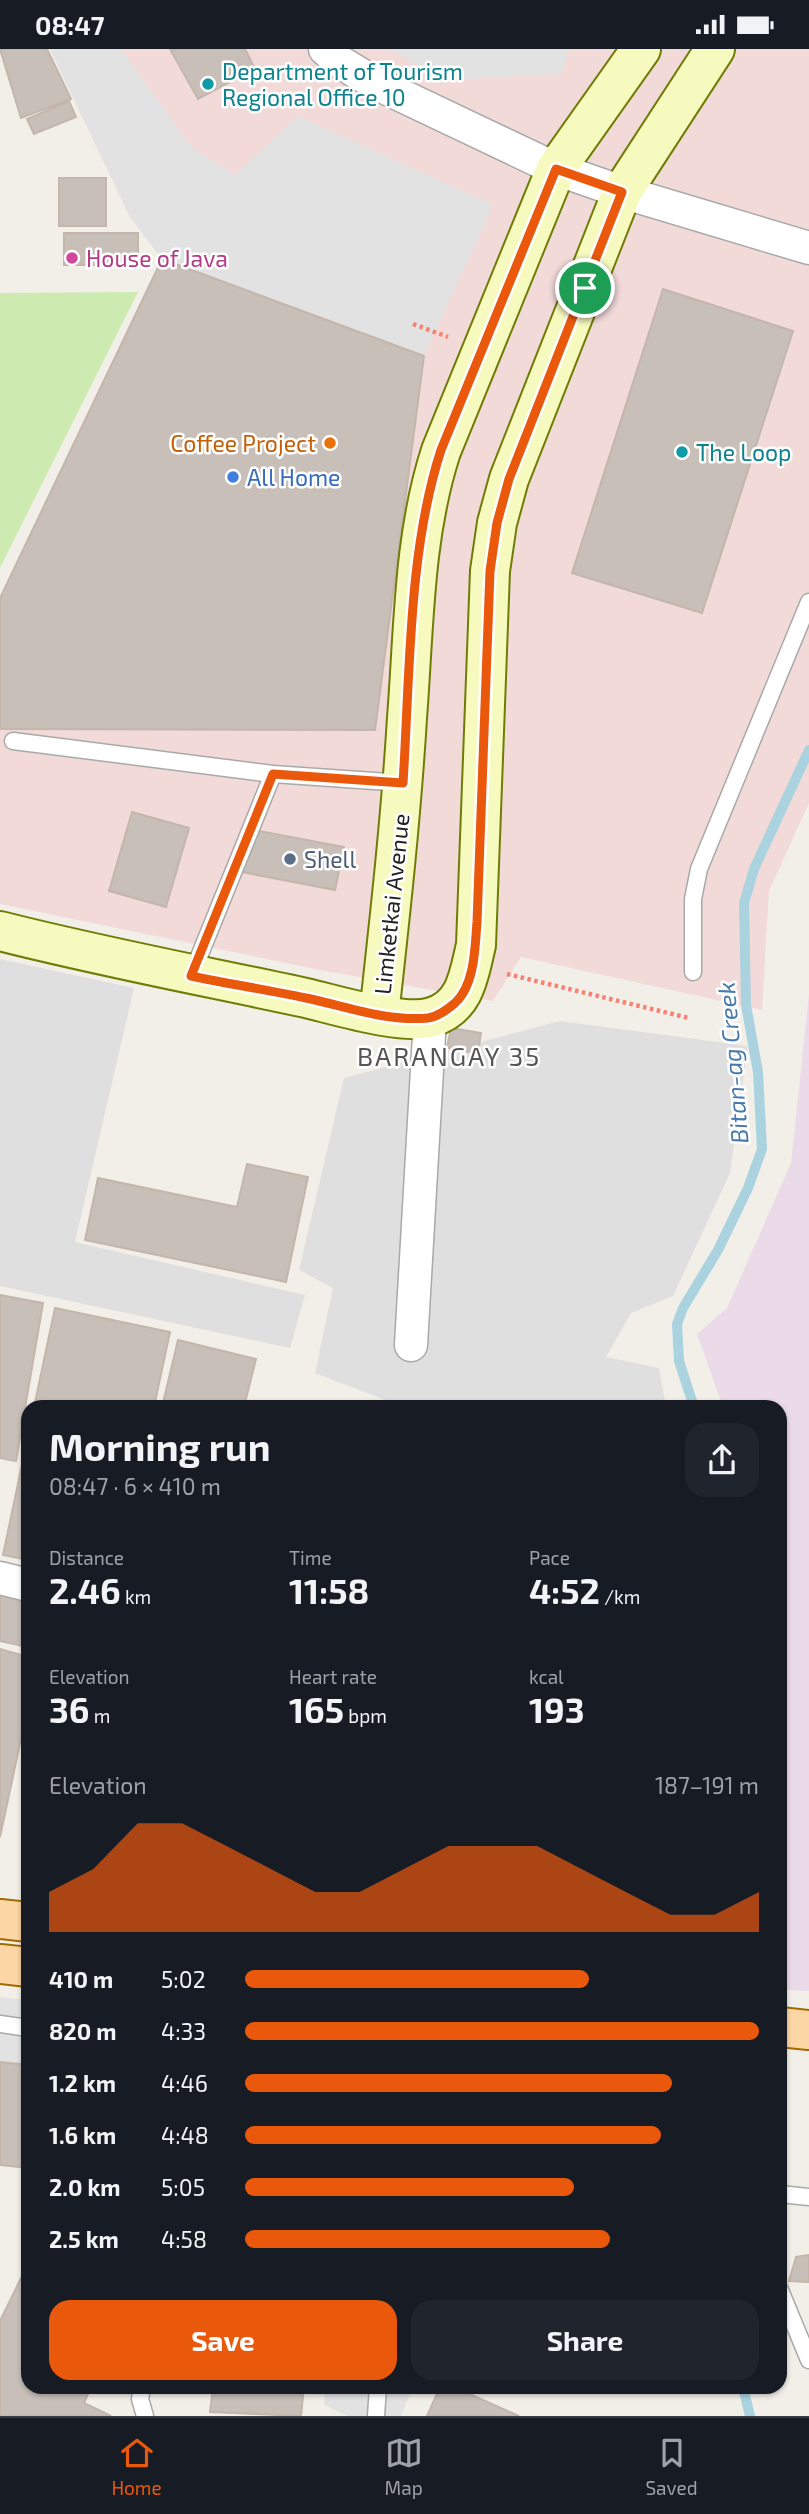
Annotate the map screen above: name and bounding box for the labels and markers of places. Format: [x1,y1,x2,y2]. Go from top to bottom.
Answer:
place label: Department of Tourism Regional Office 10 [222,57,463,111]
marker: Department of Tourism Regional Office 10 [200,76,216,92]
place label: House of Java [86,244,228,272]
marker: House of Java [64,250,80,266]
pin [555,258,615,318]
place label: Coffee Project [170,429,316,457]
marker: Coffee Project [322,435,338,451]
place label: The Loop [696,438,791,466]
marker: The Loop [674,444,690,460]
place label: All Home [247,463,340,491]
marker: All Home [225,469,241,485]
place label: Shell [304,845,356,873]
marker: Shell [282,851,298,867]

